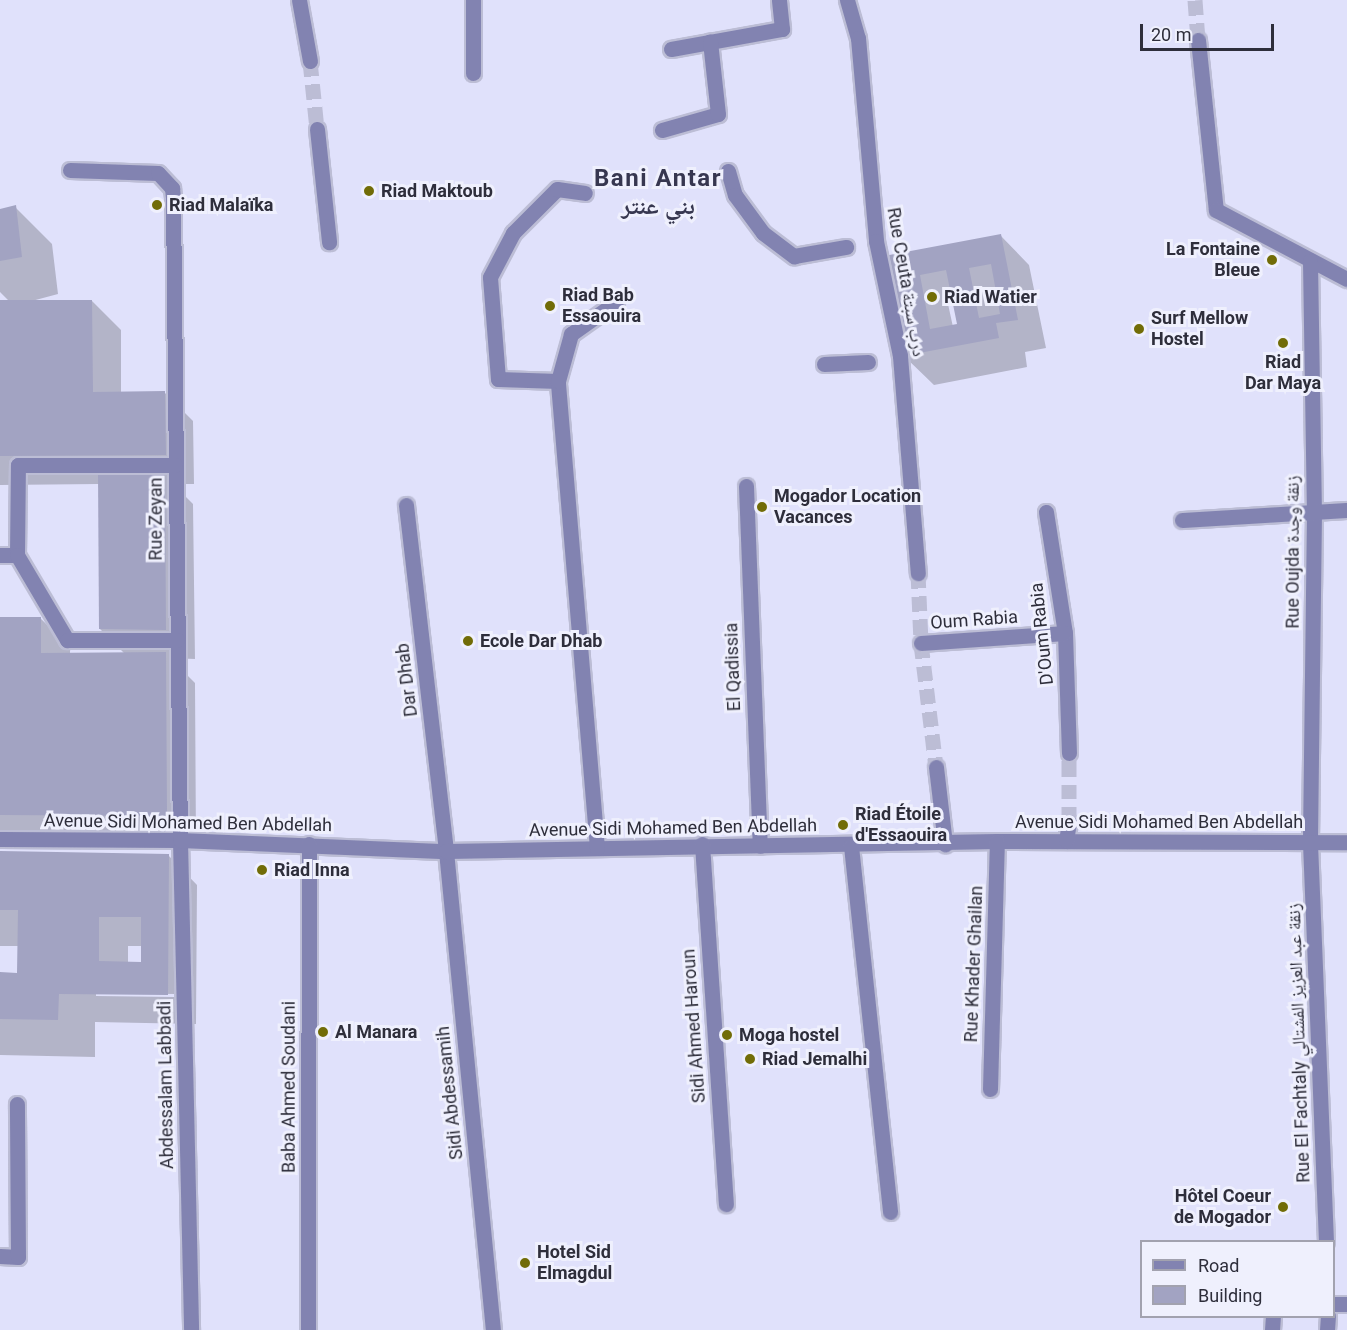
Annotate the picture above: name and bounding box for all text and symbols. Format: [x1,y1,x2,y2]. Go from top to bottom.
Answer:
scale bar [1143,12,1276,50]
text: 20 m [1151,24,1191,45]
district label: Bani Antar بني عنتر [594,165,722,221]
place label: Riad Maktoub [381,180,493,202]
marker: Riad Maktoub [362,184,376,198]
place label: Riad Malaïka [169,194,273,216]
marker: Riad Malaïka [150,198,164,212]
street label: Rue Ceuta درب سبتة [882,206,930,358]
place label: La Fontaine Bleue [1166,239,1260,282]
marker: La Fontaine Bleue [1265,253,1279,267]
place label: Riad Bab Essaouira [562,285,641,328]
place label: Riad Watier [944,286,1037,308]
marker: Riad Watier [925,290,939,304]
marker: Riad Bab Essaouira [543,299,557,313]
place label: Surf Mellow Hostel [1151,308,1248,350]
marker: Surf Mellow Hostel [1132,322,1146,336]
marker: Riad Dar Maya [1276,336,1290,350]
place label: Riad Dar Maya [1245,352,1321,394]
street label: Rue Oujda زنقة وجدة [1282,475,1304,629]
street label: Rue Zeyan [145,477,167,561]
place label: Mogador Location Vacances [774,486,921,528]
marker: Mogador Location Vacances [755,500,769,514]
street label: D'Oum Rabia [1026,582,1058,686]
street label: Oum Rabia [929,606,1019,634]
street label: El Qadissia [721,622,745,712]
place label: Ecole Dar Dhab [480,630,602,652]
marker: Ecole Dar Dhab [461,634,475,648]
street label: Dar Dhab [392,642,422,718]
place label: Riad Étoile d'Essaouira [855,804,947,846]
street label: Avenue Sidi Mohamed Ben Abdellah [44,810,332,836]
street label: Avenue Sidi Mohamed Ben Abdellah [1015,811,1303,833]
street label: Avenue Sidi Mohamed Ben Abdellah [529,815,817,841]
marker: Riad Étoile d'Essaouira [836,818,850,832]
place label: Riad Inna [274,859,350,881]
marker: Riad Inna [255,863,269,877]
street label: Rue Khader Ghailan [960,885,988,1043]
street label: Rue El Fachtaly زنقة عبد العزيز الفشتالي [1283,903,1315,1183]
street label: Sidi Ahmed Haroun [678,948,710,1104]
street label: Abdessalam Labbadi [154,1001,178,1169]
street label: Baba Ahmed Soudani [278,1001,300,1173]
place label: Al Manara [335,1021,417,1043]
place label: Moga hostel [739,1024,839,1046]
marker: Al Manara [316,1025,330,1039]
street label: Sidi Abdessamih [432,1025,468,1161]
marker: Moga hostel [720,1028,734,1042]
place label: Riad Jemalhi [762,1048,867,1070]
marker: Riad Jemalhi [743,1052,757,1066]
place label: Hôtel Coeur de Mogador [1174,1186,1271,1228]
marker: Hôtel Coeur de Mogador [1276,1200,1290,1214]
legend [1140,1240,1335,1318]
place label: Hotel Sid Elmagdul [537,1242,612,1284]
text: Road [1198,1255,1239,1276]
marker: Hotel Sid Elmagdul [518,1256,532,1270]
text: Building [1198,1285,1262,1306]

